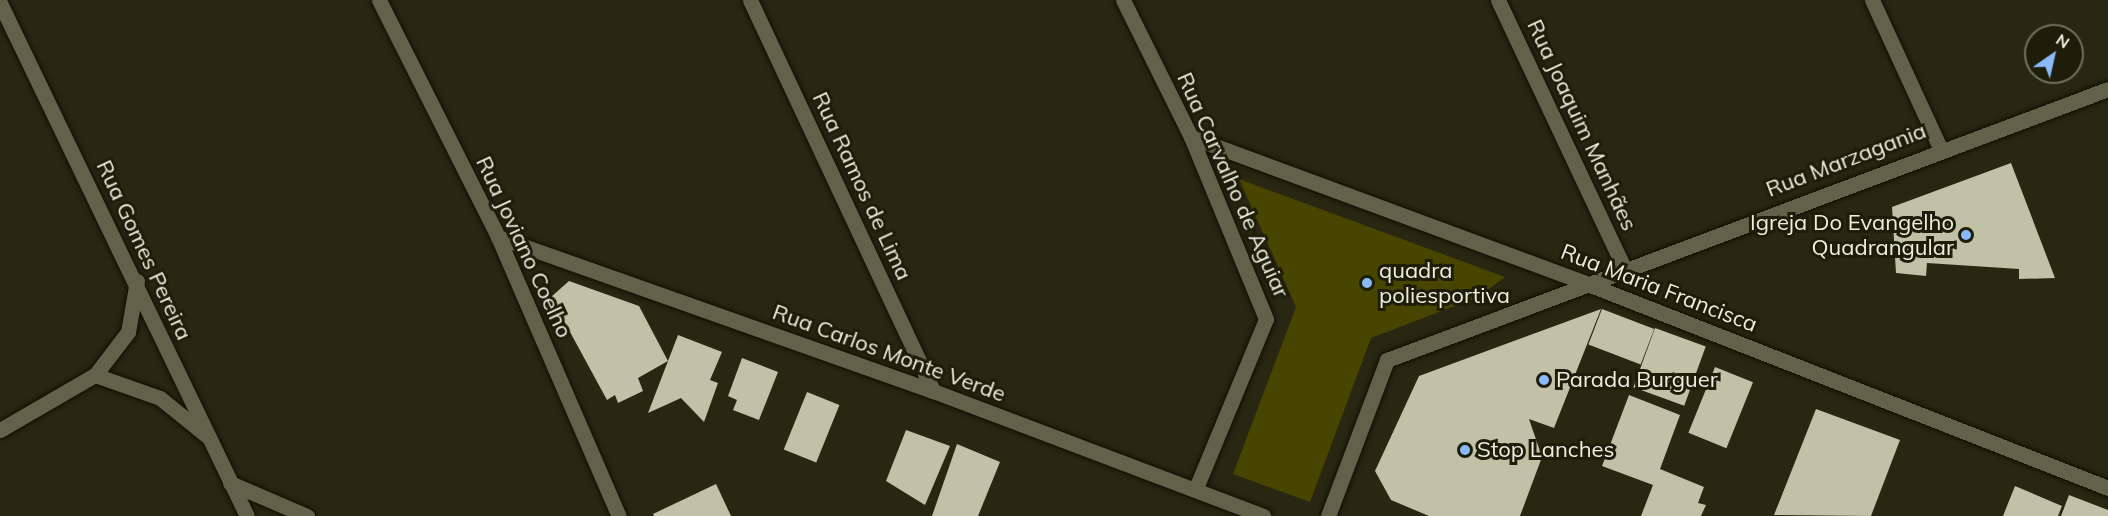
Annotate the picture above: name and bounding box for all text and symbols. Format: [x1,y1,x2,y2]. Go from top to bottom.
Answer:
street label: Rua Joaquim Manhães [1521,15,1643,235]
north arrow [2024,24,2084,84]
text: N [2052,29,2074,52]
street label: Rua Carvalho de Aguiar [1171,68,1295,302]
street label: Rua Ramos de Lima [807,88,917,284]
street label: Rua Marzagania [1762,117,1930,203]
street label: Rua Joviano Coelho [470,152,578,342]
street label: Rua Gomes Pereira [91,156,197,344]
place label: Igreja Do Evangelho Quadrangular [1750,209,1954,260]
marker: Igreja Do Evangelho Quadrangular [1959,228,1973,242]
street label: Rua Maria Francisca [1557,238,1761,338]
place label: quadra poliesportiva [1379,257,1510,308]
marker: quadra poliesportiva [1360,276,1374,290]
street label: Rua Carlos Monte Verde [769,299,1009,407]
place label: Parada Burguer [1556,367,1718,393]
marker: Parada Burguer [1537,373,1551,387]
place label: Stop Lanches [1477,437,1615,463]
marker: Stop Lanches [1458,443,1472,457]

